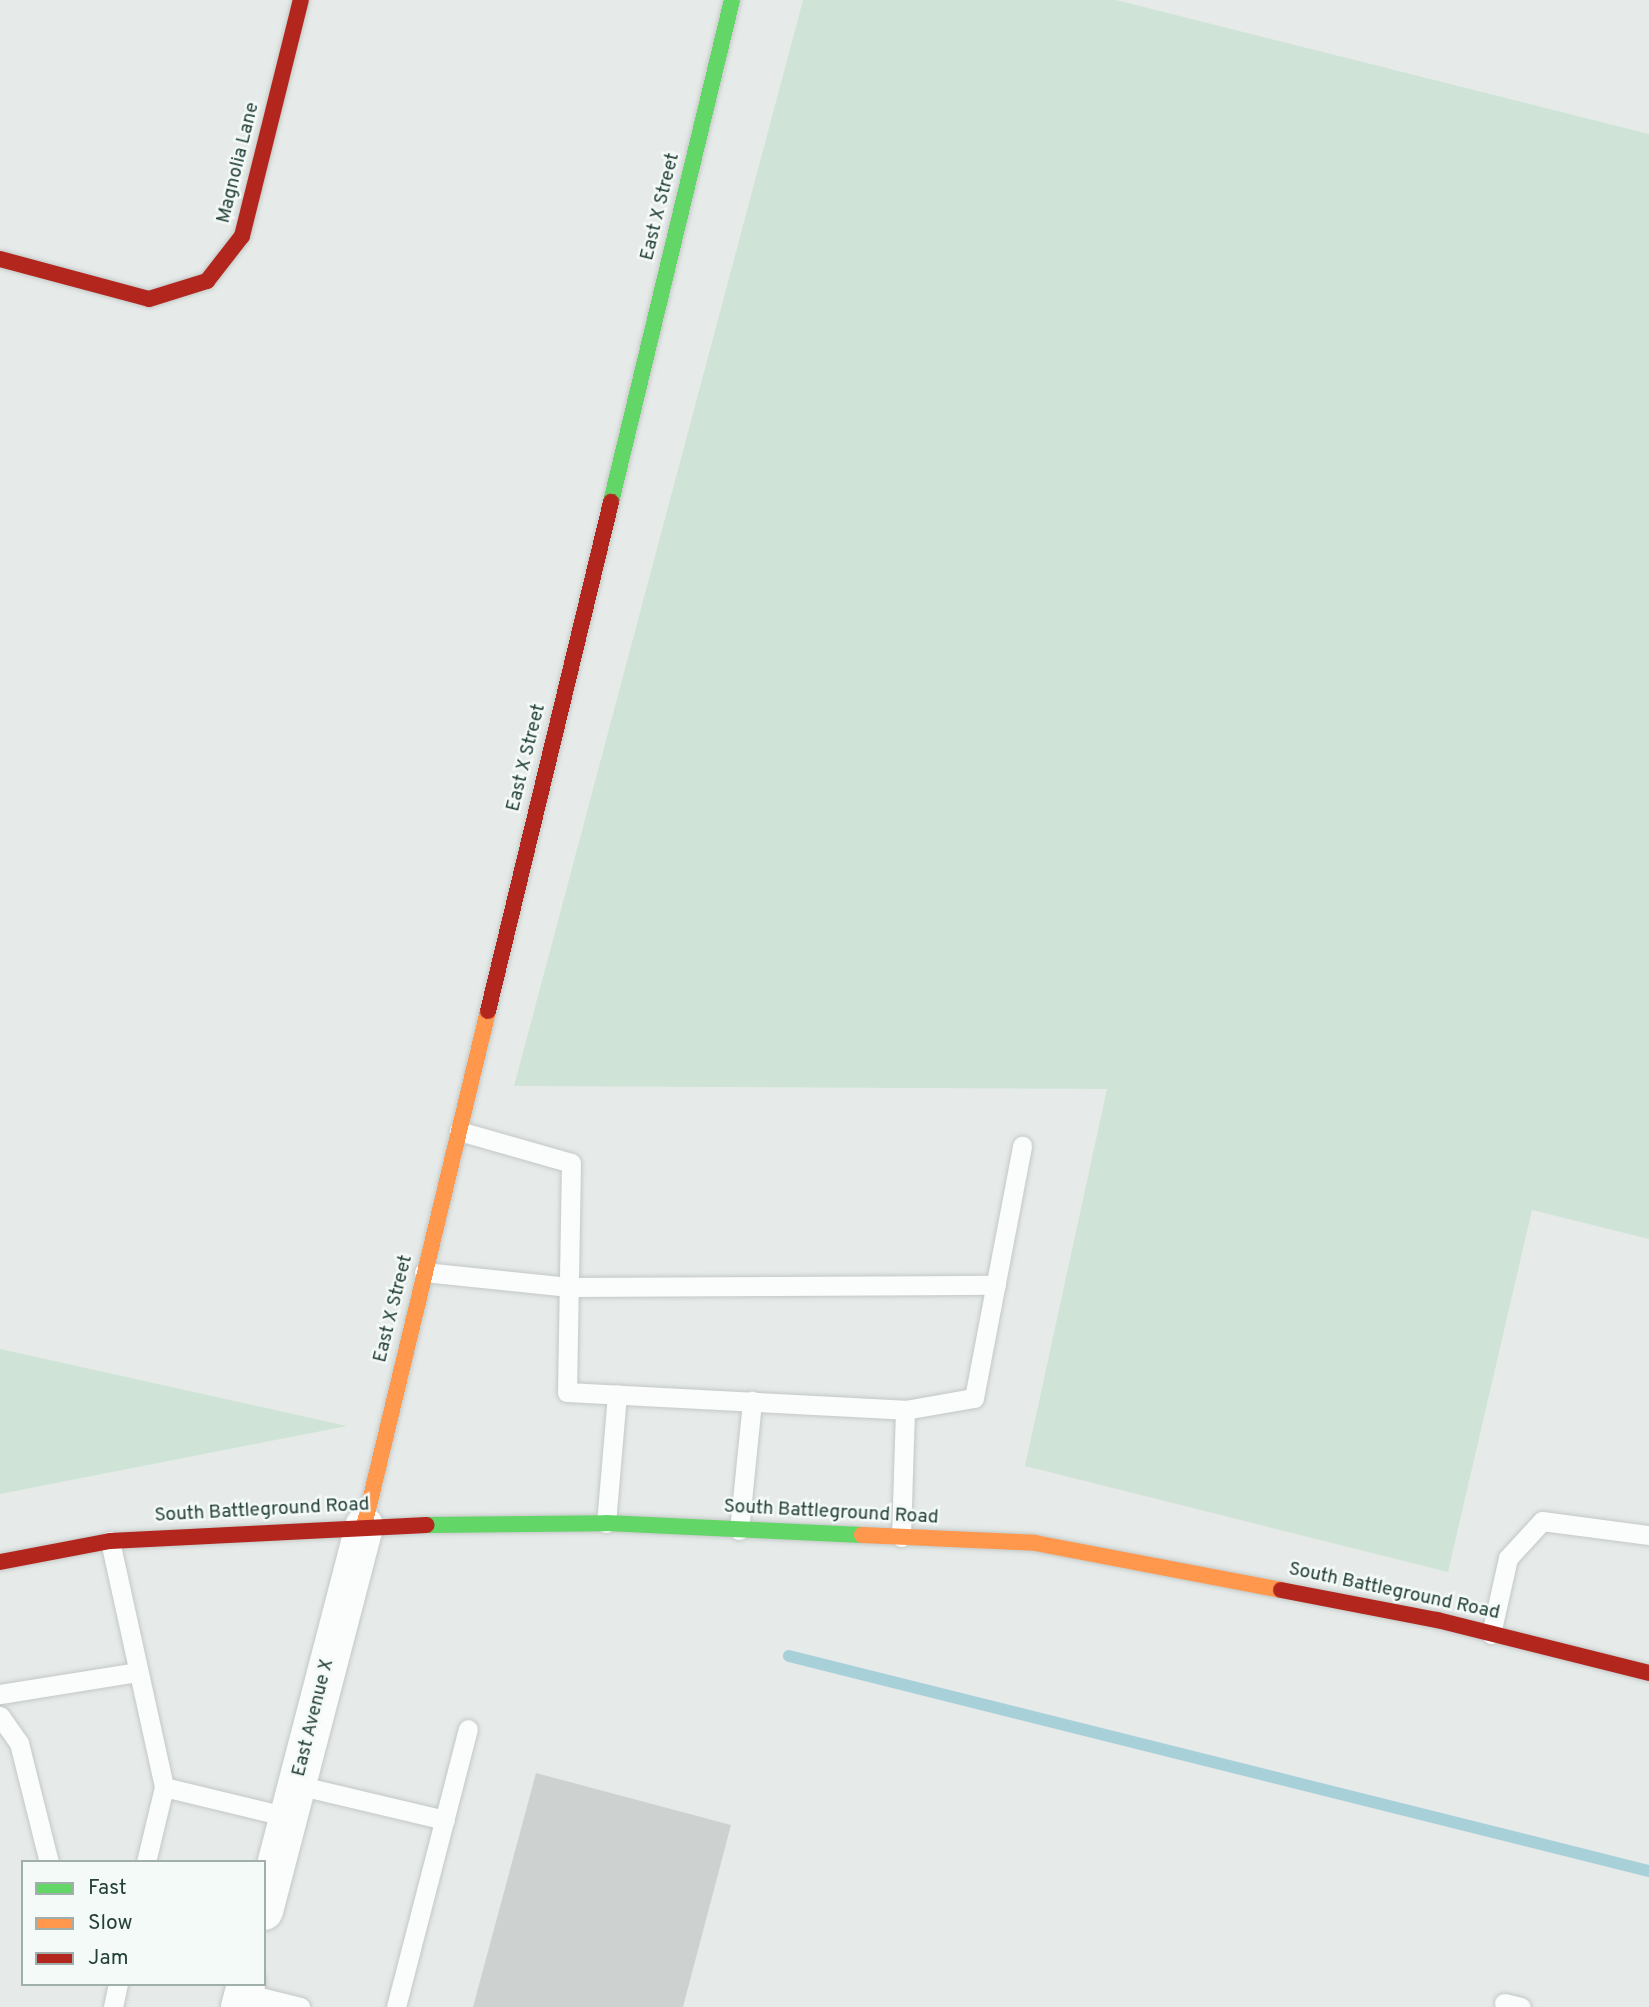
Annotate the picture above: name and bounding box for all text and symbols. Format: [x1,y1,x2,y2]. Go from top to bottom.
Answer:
street label: Magnolia Lane [213,100,265,226]
street label: East X Street [637,151,685,263]
street label: East X Street [503,702,551,814]
street label: East X Street [370,1253,418,1365]
street label: South Battleground Road [154,1494,370,1528]
street label: South Battleground Road [723,1496,939,1530]
street label: South Battleground Road [1286,1558,1502,1626]
street label: East Avenue X [288,1656,340,1780]
legend [21,1860,266,1986]
text: Fast [88,1875,127,1902]
text: Slow [88,1910,133,1937]
text: Jam [88,1945,129,1972]

